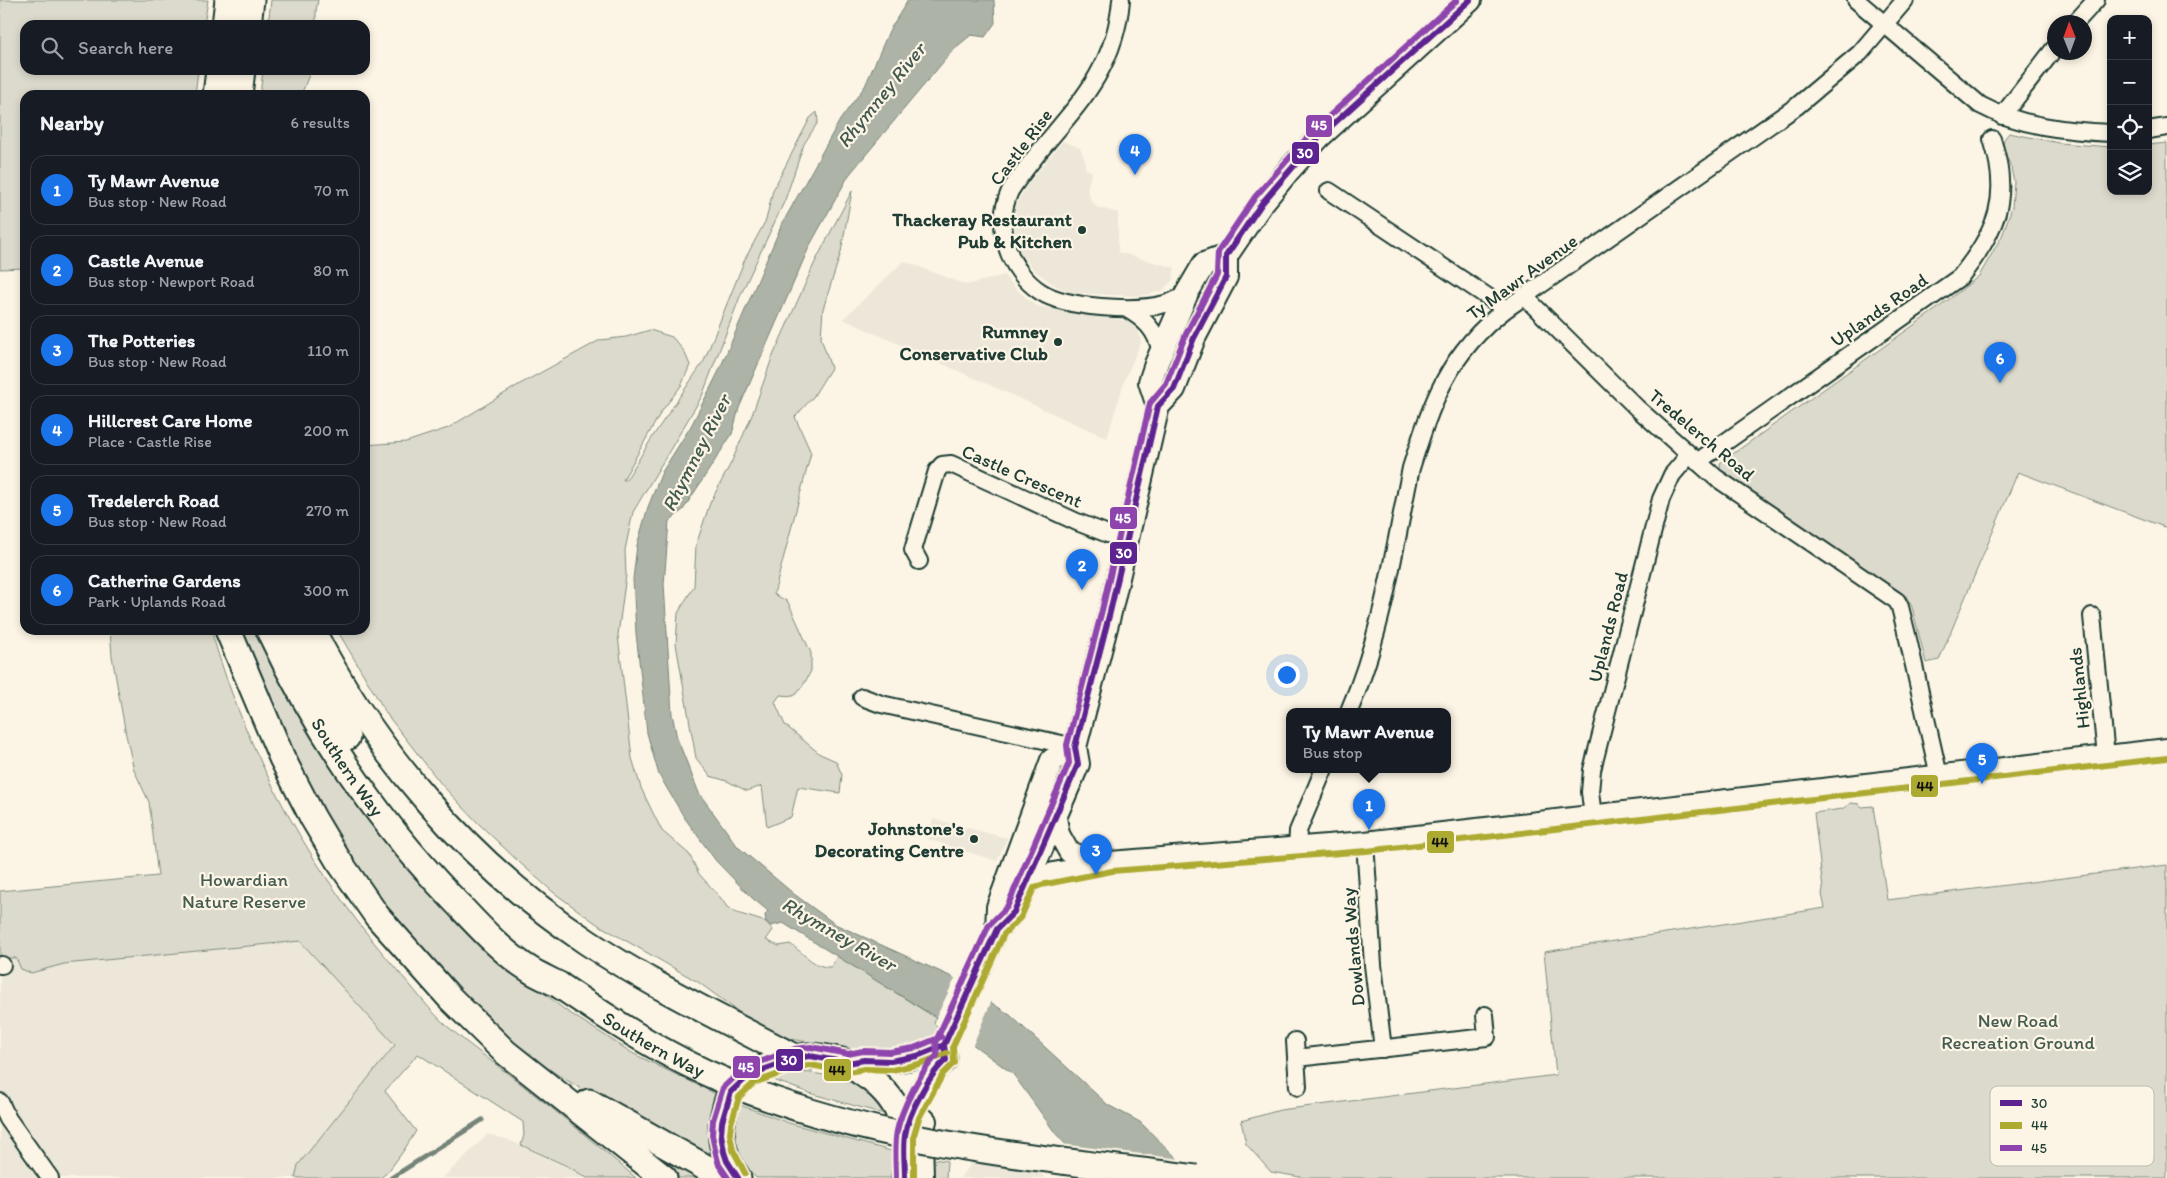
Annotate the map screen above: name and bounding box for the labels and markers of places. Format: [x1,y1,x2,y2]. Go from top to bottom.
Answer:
pin: 4 [1119,134,1151,175]
place label: Thackeray Restaurant Pub & Kitchen [891,208,1073,253]
marker: Thackeray Restaurant Pub & Kitchen [1076,224,1088,236]
place label: Rumney Conservative Club [900,320,1049,365]
marker: Rumney Conservative Club [1052,336,1064,348]
pin: 6 [1984,342,2016,383]
pin: 2 [1066,549,1098,590]
pin: 5 [1966,743,1998,784]
pin: 1 [1353,789,1385,830]
place label: Johnstone's Decorating Centre [815,817,964,862]
marker: Johnstone's Decorating Centre [968,833,980,845]
pin: 3 [1080,834,1112,875]

